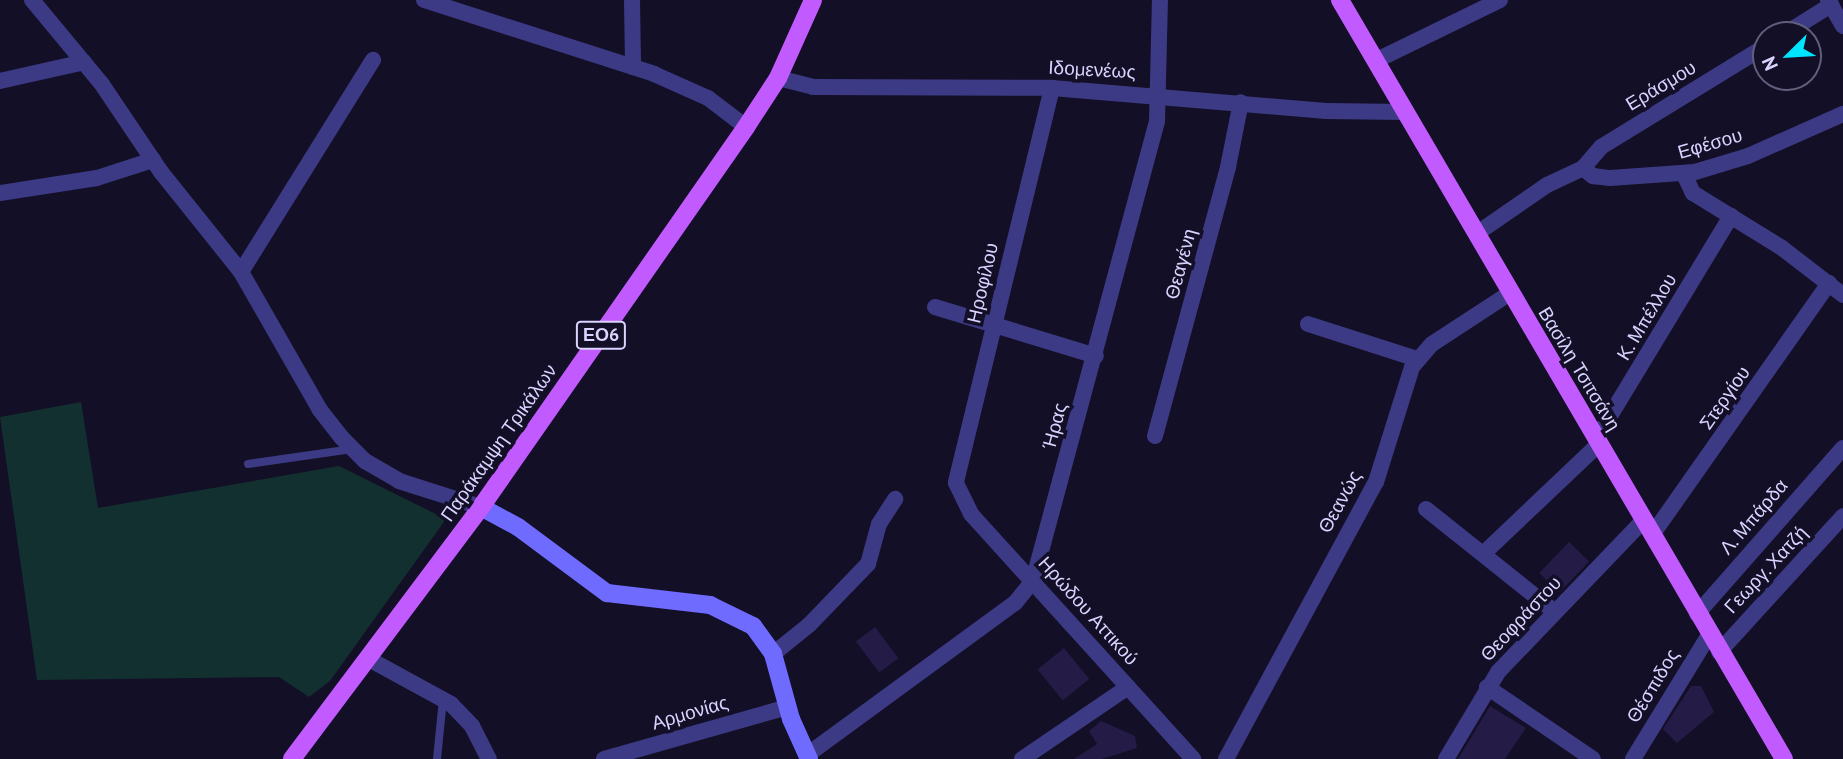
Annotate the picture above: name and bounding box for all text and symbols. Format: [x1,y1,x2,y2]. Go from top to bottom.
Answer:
north arrow [1752,21,1822,91]
text: N [1756,53,1783,74]
street label: Ιδομενέως [1048,56,1136,84]
street label: Εράσμου [1622,56,1700,116]
street label: Εφέσου [1675,124,1745,164]
street label: Θεαγένη [1161,226,1201,302]
street label: Ηροφίλου [963,241,1003,325]
street label: Κ. Μπέλλου [1612,269,1682,365]
street label: Βασίλη Τσιτσάνη [1533,303,1625,435]
road number: ΕΟ6 [575,320,627,349]
street label: Παράκαμψη Τρικάλων [436,360,562,526]
street label: Στεργίου [1695,362,1755,434]
street label: Ήρας [1038,400,1072,452]
street label: Θεανώς [1314,467,1366,537]
street label: Λ. Μπάρδα [1715,474,1793,560]
street label: Γεωργ. Χατζή [1719,521,1813,619]
street label: Ηρώδου Αττικού [1033,552,1143,670]
street label: Θεοφράστου [1476,572,1566,666]
street label: Θέσπιδος [1622,645,1684,727]
street label: Αρμονίας [649,691,731,735]

